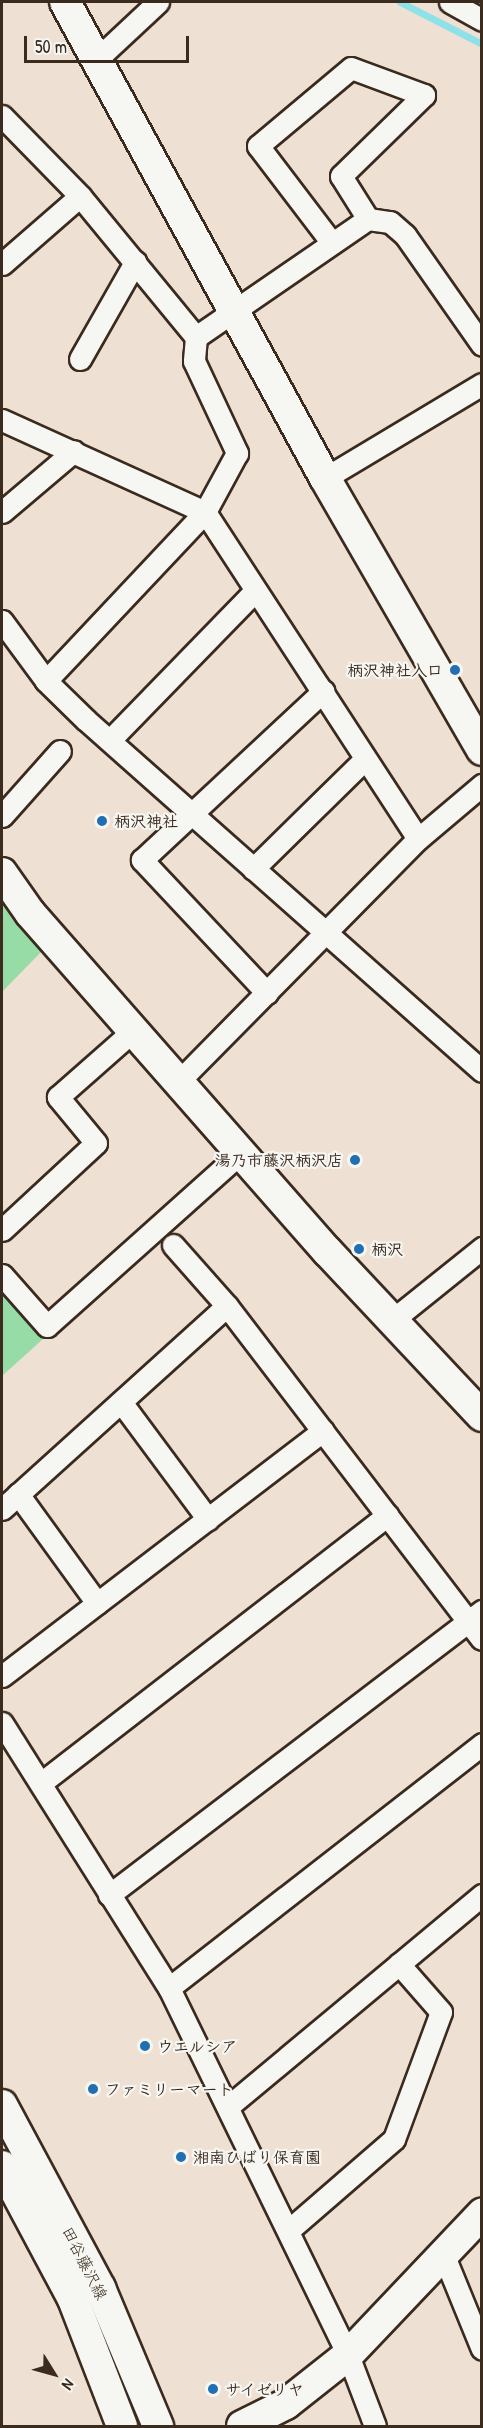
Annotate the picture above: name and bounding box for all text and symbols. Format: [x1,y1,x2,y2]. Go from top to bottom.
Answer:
scale bar [27,24,192,62]
text: 50 m [35,34,67,59]
place label: 柄沢神社入口 [347,660,443,680]
marker: 柄沢神社入口 [448,663,462,677]
place label: 柄沢神社 [114,811,178,831]
marker: 柄沢神社 [95,814,109,828]
place label: 湯乃市藤沢柄沢店 [215,1150,343,1170]
marker: 湯乃市藤沢柄沢店 [348,1153,362,1167]
place label: 柄沢 [371,1239,403,1259]
marker: 柄沢 [352,1242,366,1256]
place label: ウエルシア [157,2036,237,2056]
marker: ウエルシア [138,2039,152,2053]
place label: ファミリーマート [105,2079,233,2099]
marker: ファミリーマート [86,2082,100,2096]
place label: 湘南ひばり保育園 [193,2147,321,2167]
marker: 湘南ひばり保育園 [174,2150,188,2164]
street label: 田谷藤沢線 [58,2223,112,2303]
north arrow [24,2344,84,2404]
text: N [57,2375,80,2395]
place label: サイゼリヤ [225,2379,305,2399]
marker: サイゼリヤ [206,2382,220,2396]

